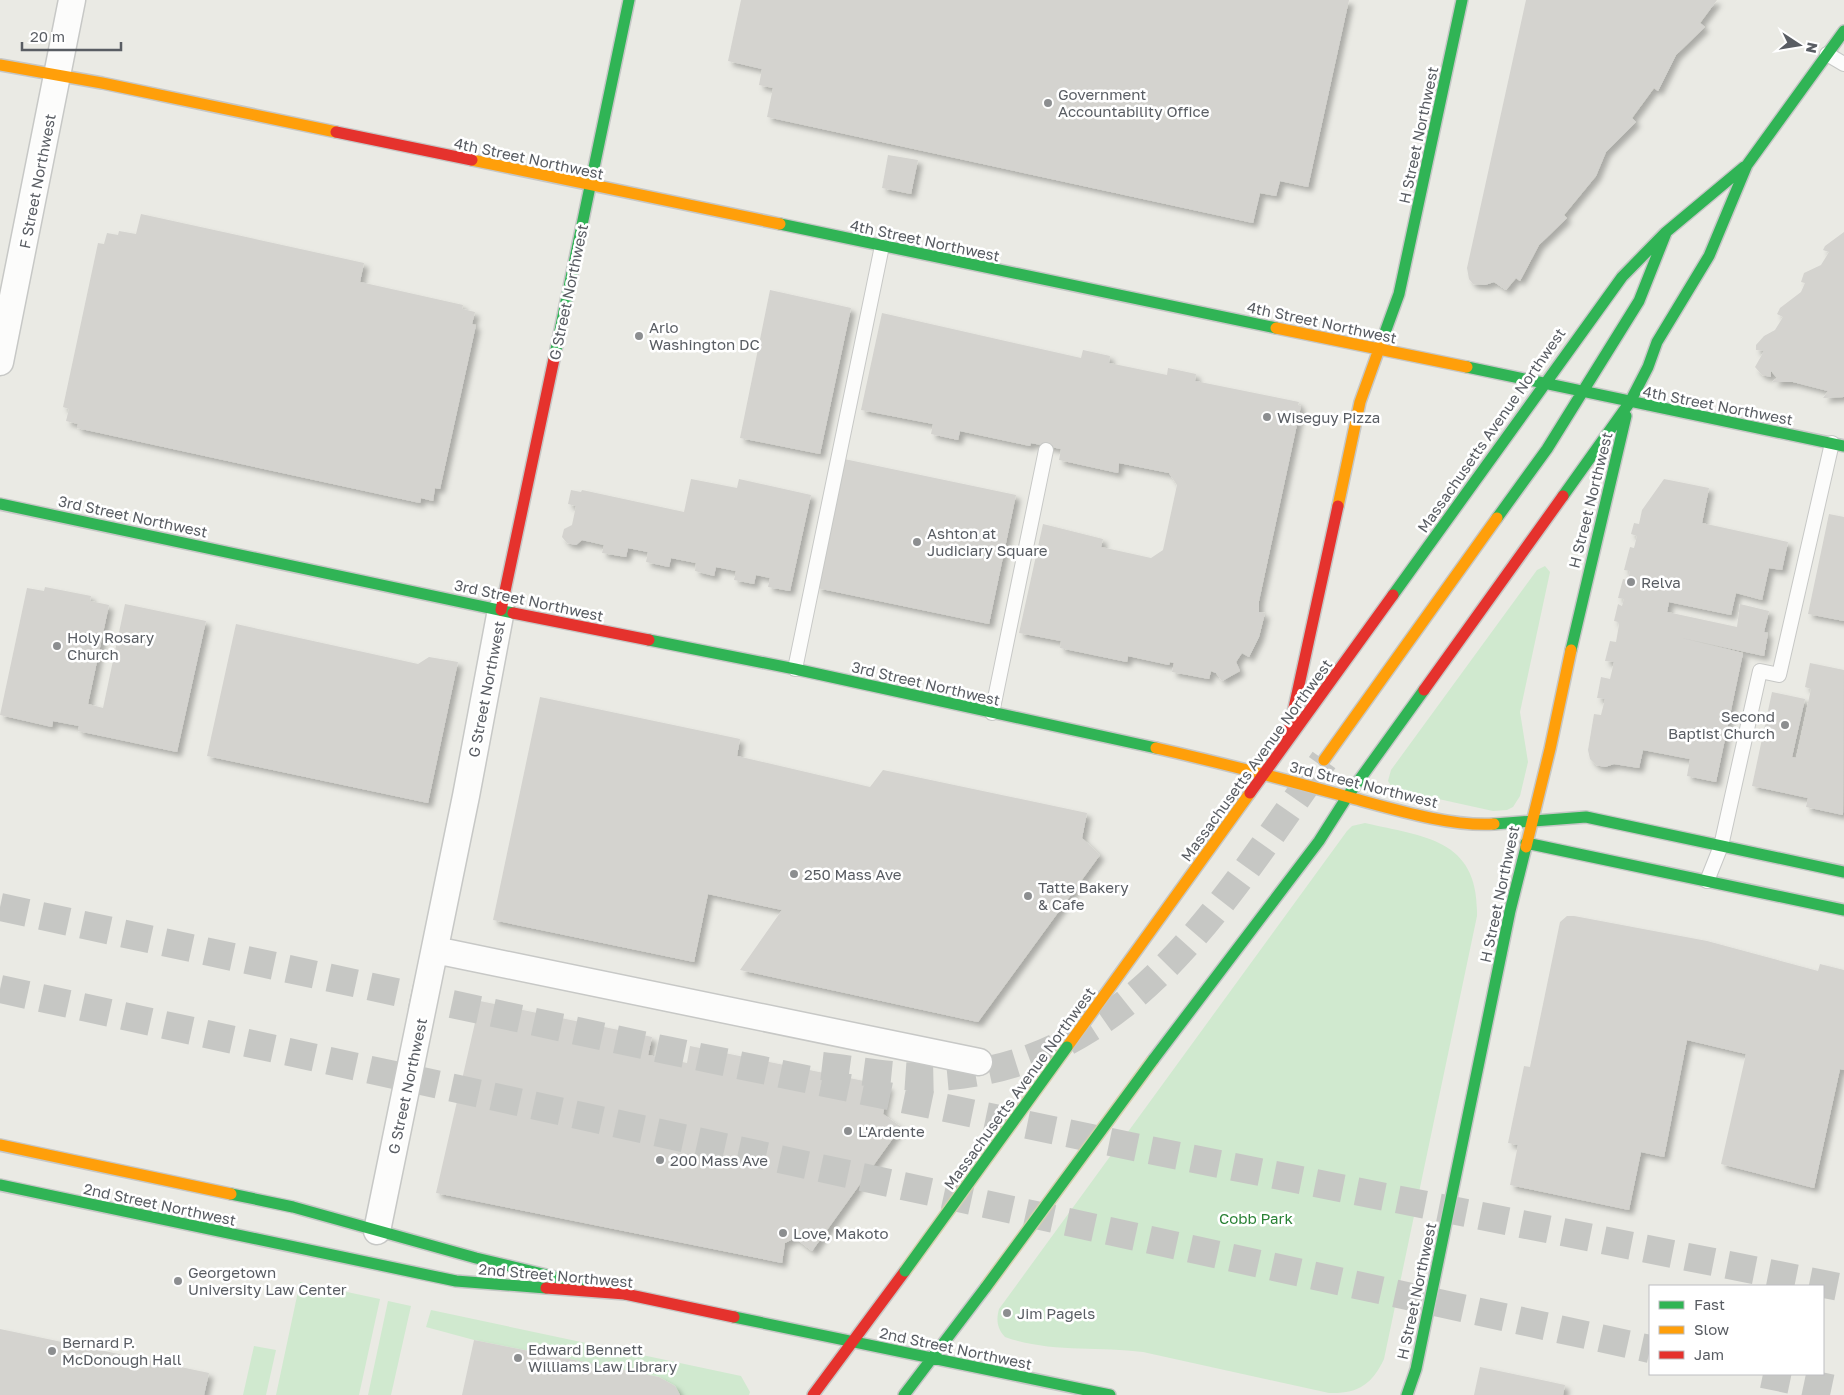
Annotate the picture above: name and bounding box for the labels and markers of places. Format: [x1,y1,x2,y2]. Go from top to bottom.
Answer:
place label: Government Accountability Office [1058,85,1210,120]
marker: Government Accountability Office [1042,97,1054,109]
place label: Arlo Washington DC [649,318,760,353]
marker: Arlo Washington DC [633,330,645,342]
place label: Wiseguy Pizza [1277,408,1380,426]
marker: Wiseguy Pizza [1261,411,1273,423]
place label: Ashton at Judiciary Square [927,524,1048,559]
marker: Ashton at Judiciary Square [911,536,923,548]
place label: Relva [1641,573,1681,591]
marker: Relva [1625,576,1637,588]
place label: Holy Rosary Church [67,628,155,663]
marker: Holy Rosary Church [51,640,63,652]
place label: Second Baptist Church [1668,707,1775,742]
marker: Second Baptist Church [1779,719,1791,731]
place label: 250 Mass Ave [804,865,902,883]
marker: 250 Mass Ave [788,868,800,880]
place label: Tatte Bakery & Cafe [1038,878,1129,913]
marker: Tatte Bakery & Cafe [1022,890,1034,902]
place label: L'Ardente [858,1122,925,1140]
marker: L'Ardente [842,1125,854,1137]
place label: 200 Mass Ave [670,1151,768,1169]
marker: 200 Mass Ave [654,1154,666,1166]
place label: Love, Makoto [793,1224,888,1242]
marker: Love, Makoto [777,1227,789,1239]
place label: Georgetown University Law Center [188,1263,347,1298]
marker: Georgetown University Law Center [172,1275,184,1287]
place label: Jim Pagels [1017,1304,1095,1322]
marker: Jim Pagels [1001,1307,1013,1319]
place label: Bernard P. McDonough Hall [62,1333,182,1368]
place label: Edward Bennett Williams Law Library [528,1340,678,1375]
marker: Bernard P. McDonough Hall [46,1345,58,1357]
marker: Edward Bennett Williams Law Library [512,1352,524,1364]

